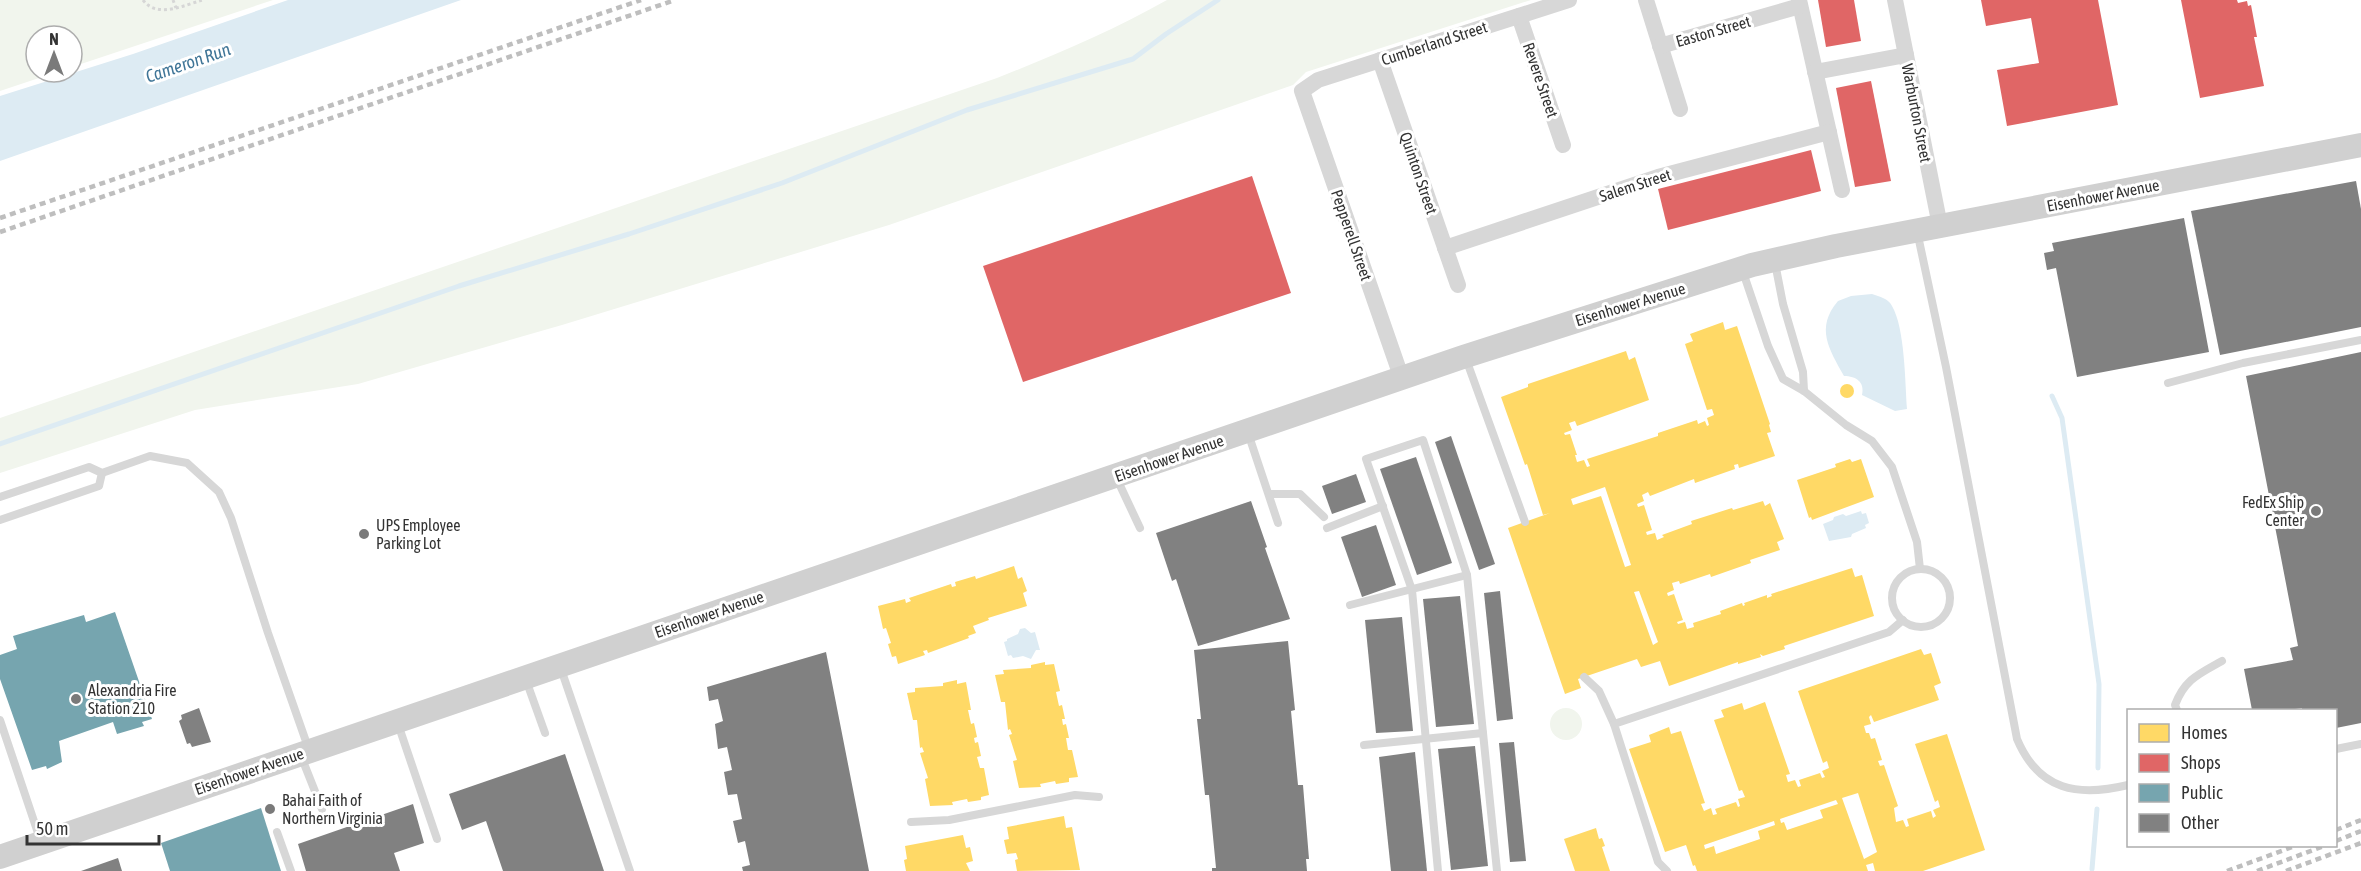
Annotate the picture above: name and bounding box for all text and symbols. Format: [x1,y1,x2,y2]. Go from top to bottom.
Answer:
street label: Easton Street [1674,12,1753,50]
street label: Cumberland Street [1379,17,1490,69]
north arrow [24,24,84,84]
text: N [49,30,59,48]
water label: Cameron Run [143,38,233,87]
street label: Revere Street [1520,40,1562,120]
street label: Warburton Street [1899,62,1935,164]
street label: Quinton Street [1397,130,1442,217]
street label: Salem Street [1597,165,1673,205]
street label: Eisenhower Avenue [2045,175,2161,215]
street label: Pepperell Street [1327,187,1376,284]
street label: Eisenhower Avenue [1573,279,1687,329]
street label: Eisenhower Avenue [1112,431,1226,485]
place label: FedEx Ship Center [2242,493,2304,529]
marker: FedEx Ship Center [2309,504,2323,518]
place label: UPS Employee Parking Lot [376,516,460,553]
marker: UPS Employee Parking Lot [357,527,371,541]
street label: Eisenhower Avenue [652,587,766,641]
place label: Alexandria Fire Station 210 [88,681,176,717]
marker: Alexandria Fire Station 210 [69,692,83,706]
legend [2127,709,2337,847]
text: Homes [2181,722,2227,743]
street label: Eisenhower Avenue [192,744,306,798]
text: Shops [2181,752,2221,773]
text: Public [2181,782,2223,803]
place label: Bahai Faith of Northern Virginia [282,791,383,828]
marker: Bahai Faith of Northern Virginia [263,802,277,816]
scale bar [27,808,159,846]
text: Other [2181,812,2220,833]
text: 50 m [36,818,68,839]

